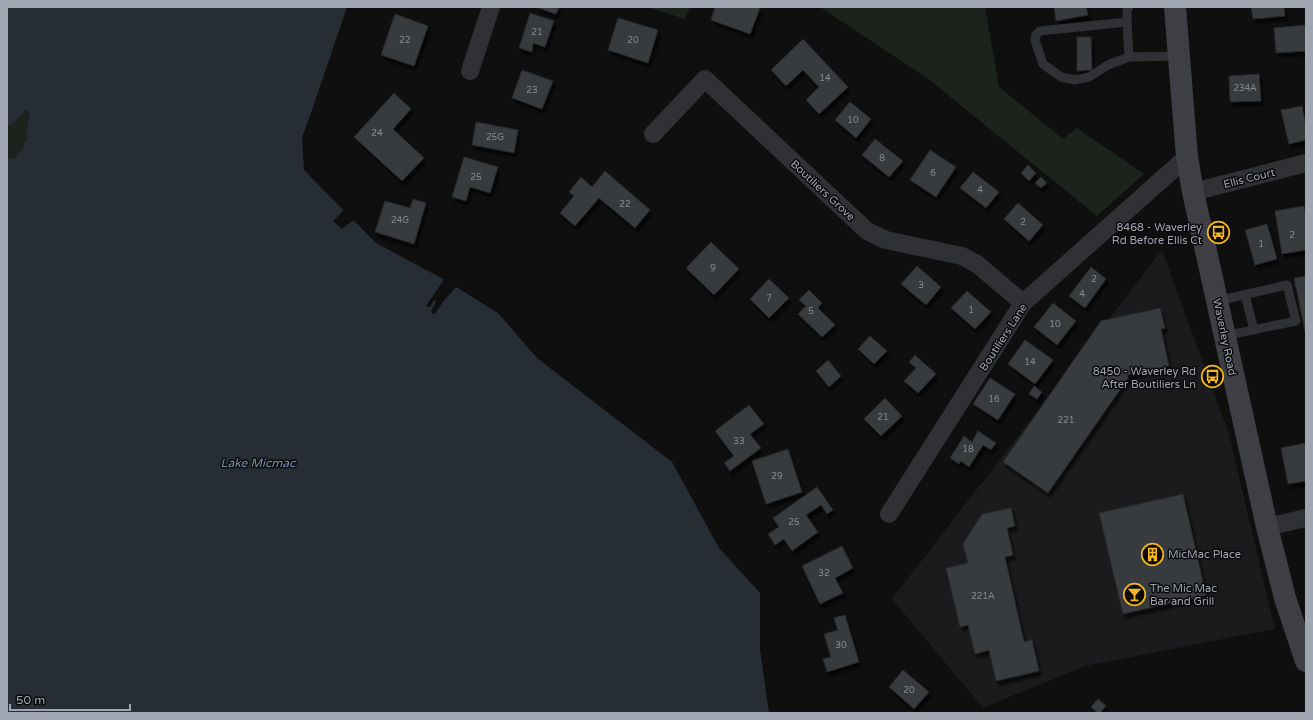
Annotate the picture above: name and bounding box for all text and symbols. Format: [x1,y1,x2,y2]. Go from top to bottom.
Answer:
house number: 21 [531,27,543,38]
house number: 22 [399,35,411,46]
house number: 20 [627,35,639,46]
house number: 14 [819,73,831,84]
house number: 234A [1233,83,1257,94]
house number: 23 [526,85,538,96]
house number: 10 [847,115,859,126]
house number: 24 [371,128,383,139]
house number: 25G [486,132,504,143]
house number: 8 [879,153,885,164]
street label: Boutiliers Grove [788,157,857,223]
street label: Ellis Court [1222,166,1276,191]
house number: 6 [930,168,936,179]
house number: 25 [470,172,482,183]
house number: 4 [977,185,983,196]
house number: 22 [619,199,631,210]
house number: 24G [391,215,409,226]
house number: 2 [1020,217,1026,228]
bus stop icon: 8468 - Waverley Rd Before Ellis Ct [1205,220,1231,246]
place label: 8468 - Waverley Rd Before Ellis Ct [1112,221,1202,247]
house number: 2 [1289,230,1295,241]
house number: 1 [1258,239,1264,250]
house number: 9 [710,263,716,274]
house number: 2 [1091,274,1097,285]
house number: 3 [918,280,924,291]
house number: 4 [1079,289,1085,300]
house number: 7 [766,293,772,304]
street label: Waverley Road [1210,297,1239,377]
street label: Boutiliers Lane [977,301,1030,373]
house number: 1 [968,305,974,316]
house number: 5 [808,306,814,317]
house number: 10 [1049,319,1061,330]
house number: 14 [1024,357,1036,368]
bus stop icon: 8450 - Waverley Rd After Boutiliers Ln [1199,364,1225,390]
place label: 8450 - Waverley Rd After Boutiliers Ln [1093,365,1196,391]
house number: 16 [988,394,1000,405]
house number: 21 [877,412,889,423]
house number: 221 [1058,415,1074,426]
house number: 33 [733,436,745,447]
house number: 18 [962,444,974,455]
water label: Lake Micmac [220,456,297,470]
house number: 29 [771,471,783,482]
house number: 25 [788,517,800,528]
building icon: MicMac Place [1140,541,1166,567]
place label: MicMac Place [1168,548,1241,561]
house number: 32 [818,568,830,579]
bar icon: The Mic Mac Bar and Grill [1121,581,1147,607]
place label: The Mic Mac Bar and Grill [1150,582,1217,608]
house number: 221A [971,591,995,602]
house number: 30 [835,640,847,651]
house number: 20 [903,685,915,696]
scale bar [10,686,130,712]
text: 50 m [16,693,45,707]

